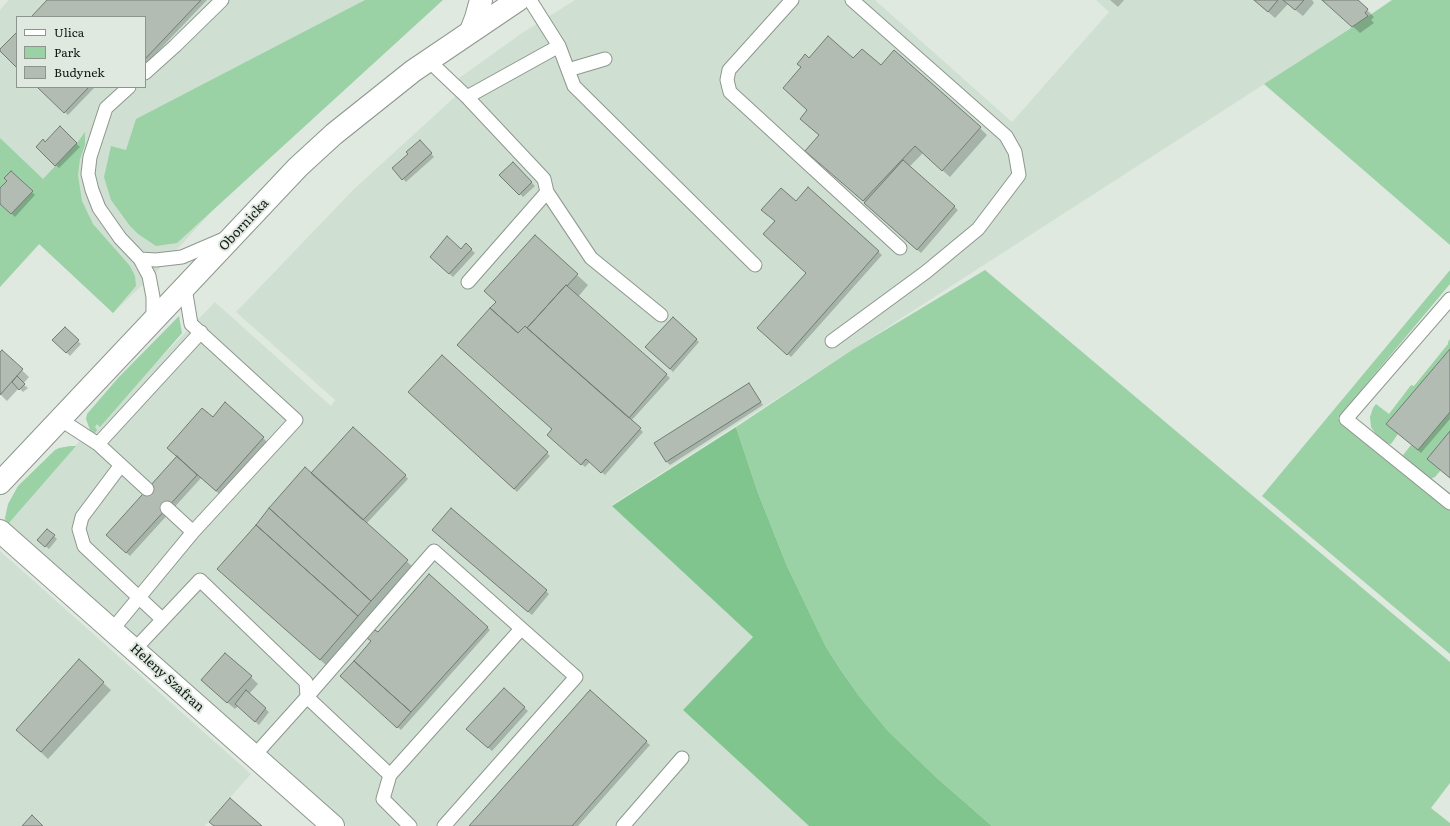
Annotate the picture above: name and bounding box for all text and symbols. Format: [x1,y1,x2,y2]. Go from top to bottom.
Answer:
legend [16,16,146,88]
text: Ulica [54,23,84,41]
text: Park [54,43,80,61]
text: Budynek [54,63,105,81]
street label: Obornicka [216,196,272,254]
street label: Heleny Szafran [127,641,207,715]

